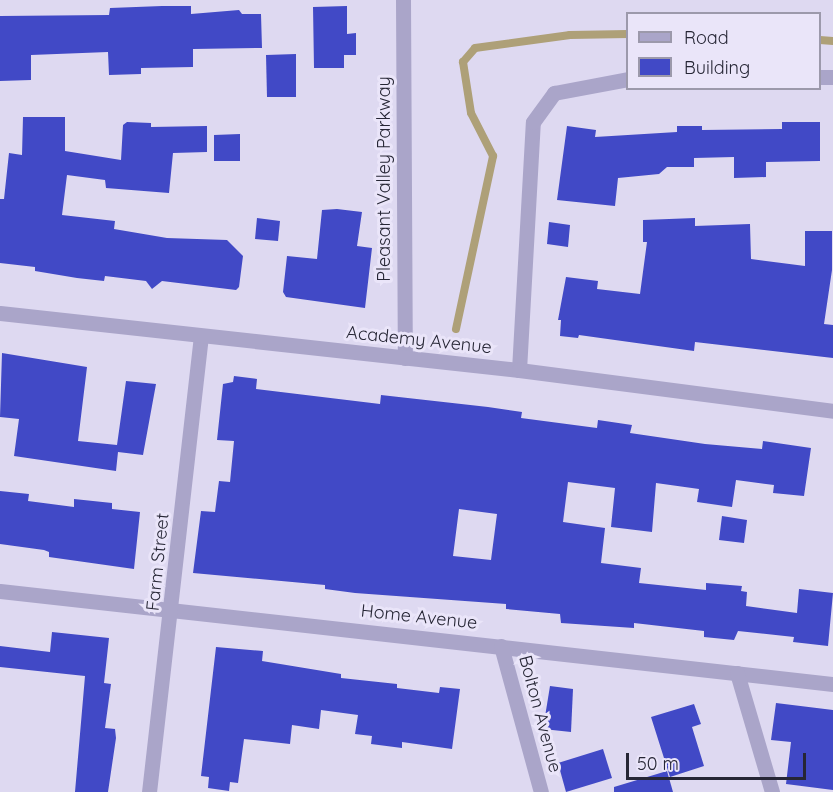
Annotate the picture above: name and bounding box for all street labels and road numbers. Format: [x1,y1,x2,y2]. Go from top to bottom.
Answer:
street label: Pleasant Valley Parkway [373,76,395,282]
street label: Academy Avenue [345,322,493,358]
street label: Farm Street [142,512,174,612]
street label: Home Avenue [360,600,478,634]
street label: Bolton Avenue [514,653,566,775]

